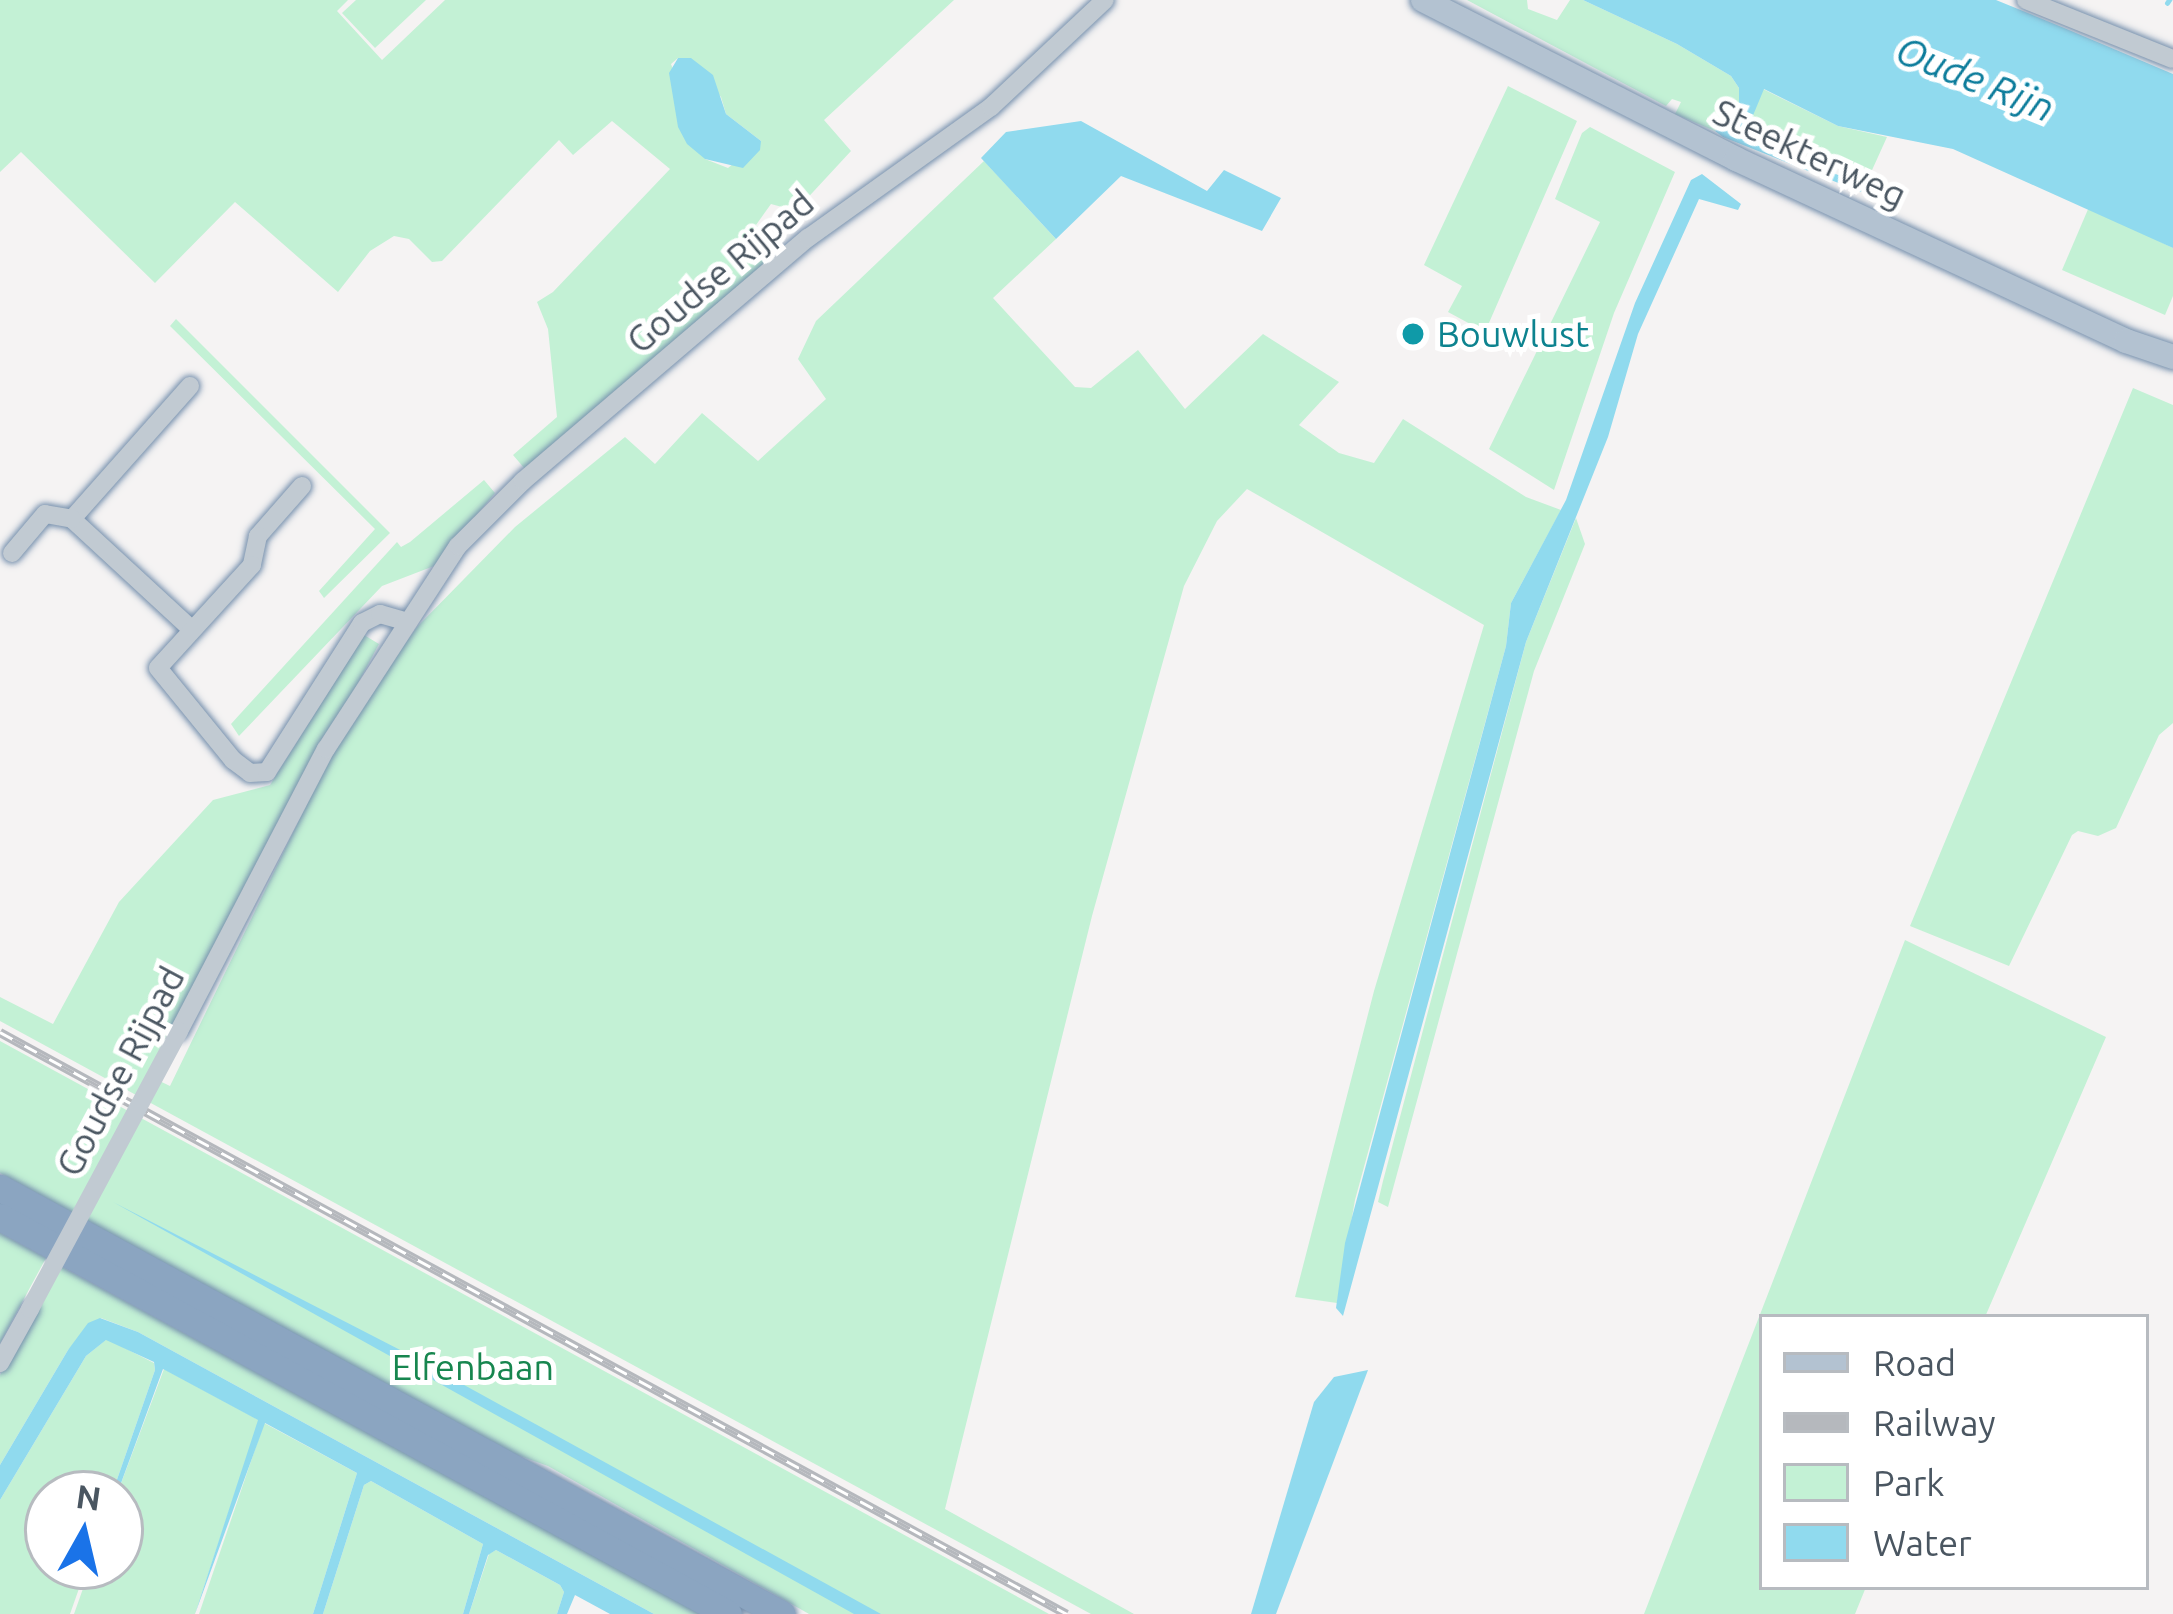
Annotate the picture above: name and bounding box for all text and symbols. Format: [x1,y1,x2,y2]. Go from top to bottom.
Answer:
water label: Oude Rijn [1889,26,2061,132]
street label: Steekterweg [1707,90,1913,216]
street label: Goudse Rijpad [618,180,822,362]
place label: Bouwlust [1437,312,1589,356]
marker: Bouwlust [1400,321,1426,347]
street label: Goudse Rijpad [47,959,193,1183]
legend [1759,1314,2149,1590]
text: Road [1873,1342,1956,1383]
park label: Elfenbaan [392,1345,554,1389]
text: Railway [1873,1402,1996,1443]
text: Park [1873,1462,1945,1503]
north arrow [24,1470,144,1590]
text: N [74,1477,103,1517]
text: Water [1873,1522,1972,1563]

